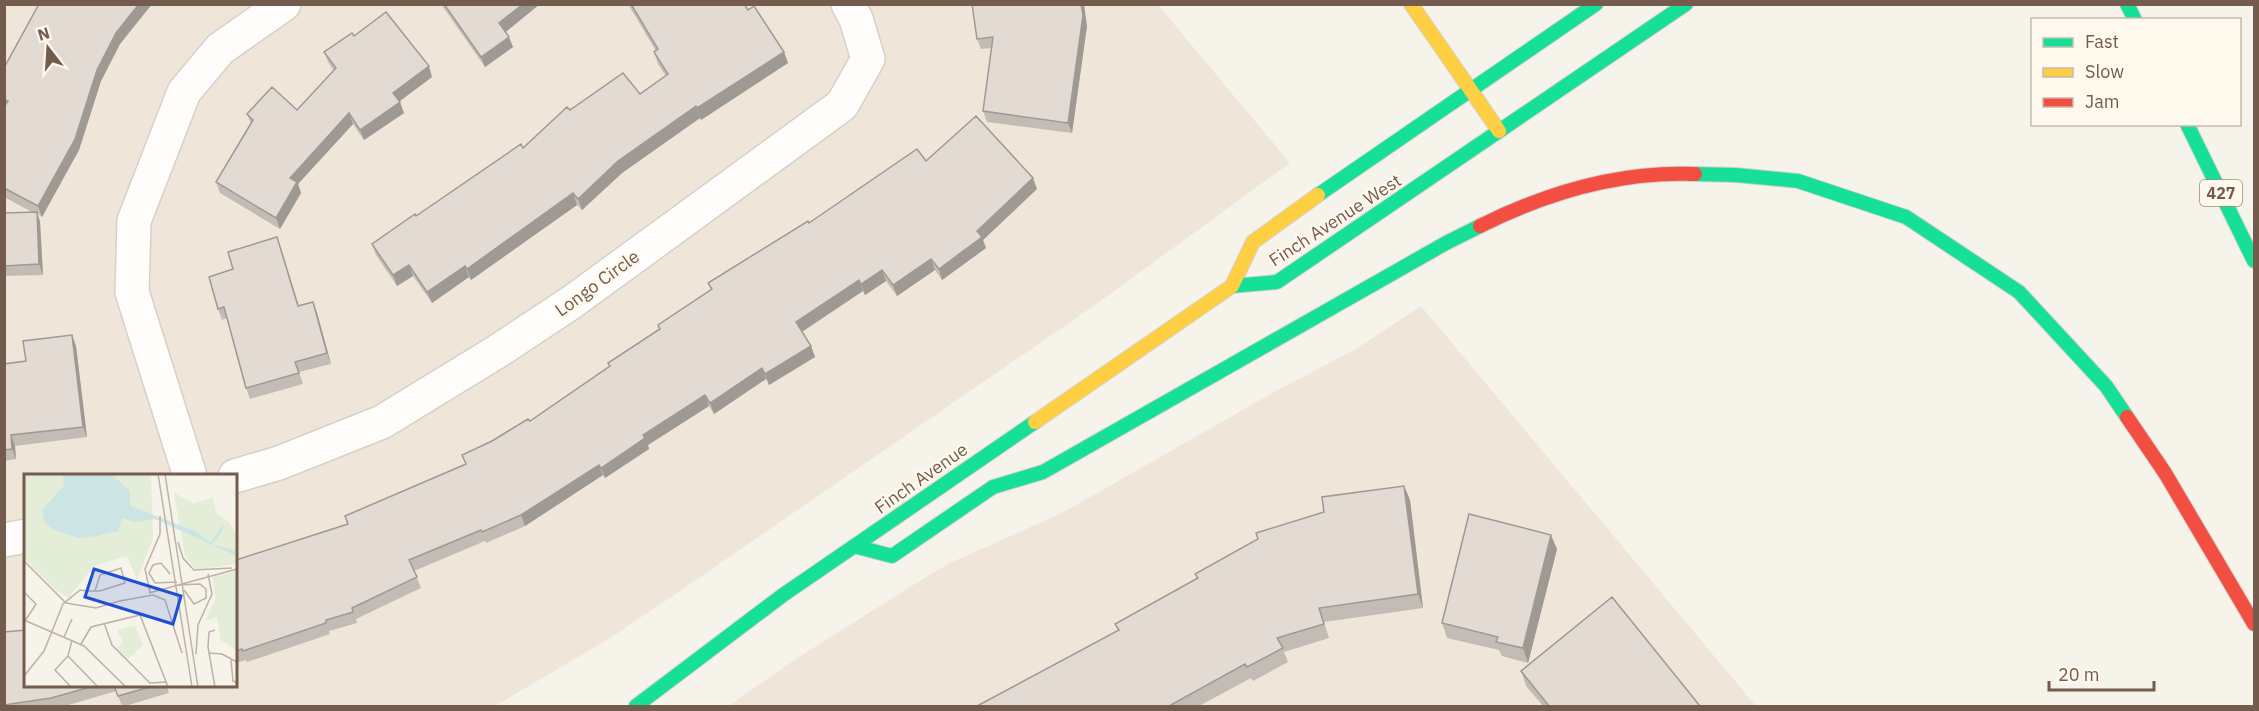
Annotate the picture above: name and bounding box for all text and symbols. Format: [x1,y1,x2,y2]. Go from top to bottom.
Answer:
north arrow [18,18,78,78]
legend [2031,18,2241,126]
text: N [35,22,52,45]
text: Fast [2085,30,2119,53]
text: Slow [2085,60,2124,83]
text: Jam [2085,90,2120,113]
street label: Finch Avenue West [1264,169,1406,271]
road number: 427 [2200,180,2242,206]
street label: Longo Circle [550,245,644,321]
street label: Finch Avenue [870,437,972,519]
inset map [24,474,237,687]
scale bar [2049,654,2154,692]
text: 20 m [2058,663,2100,686]

